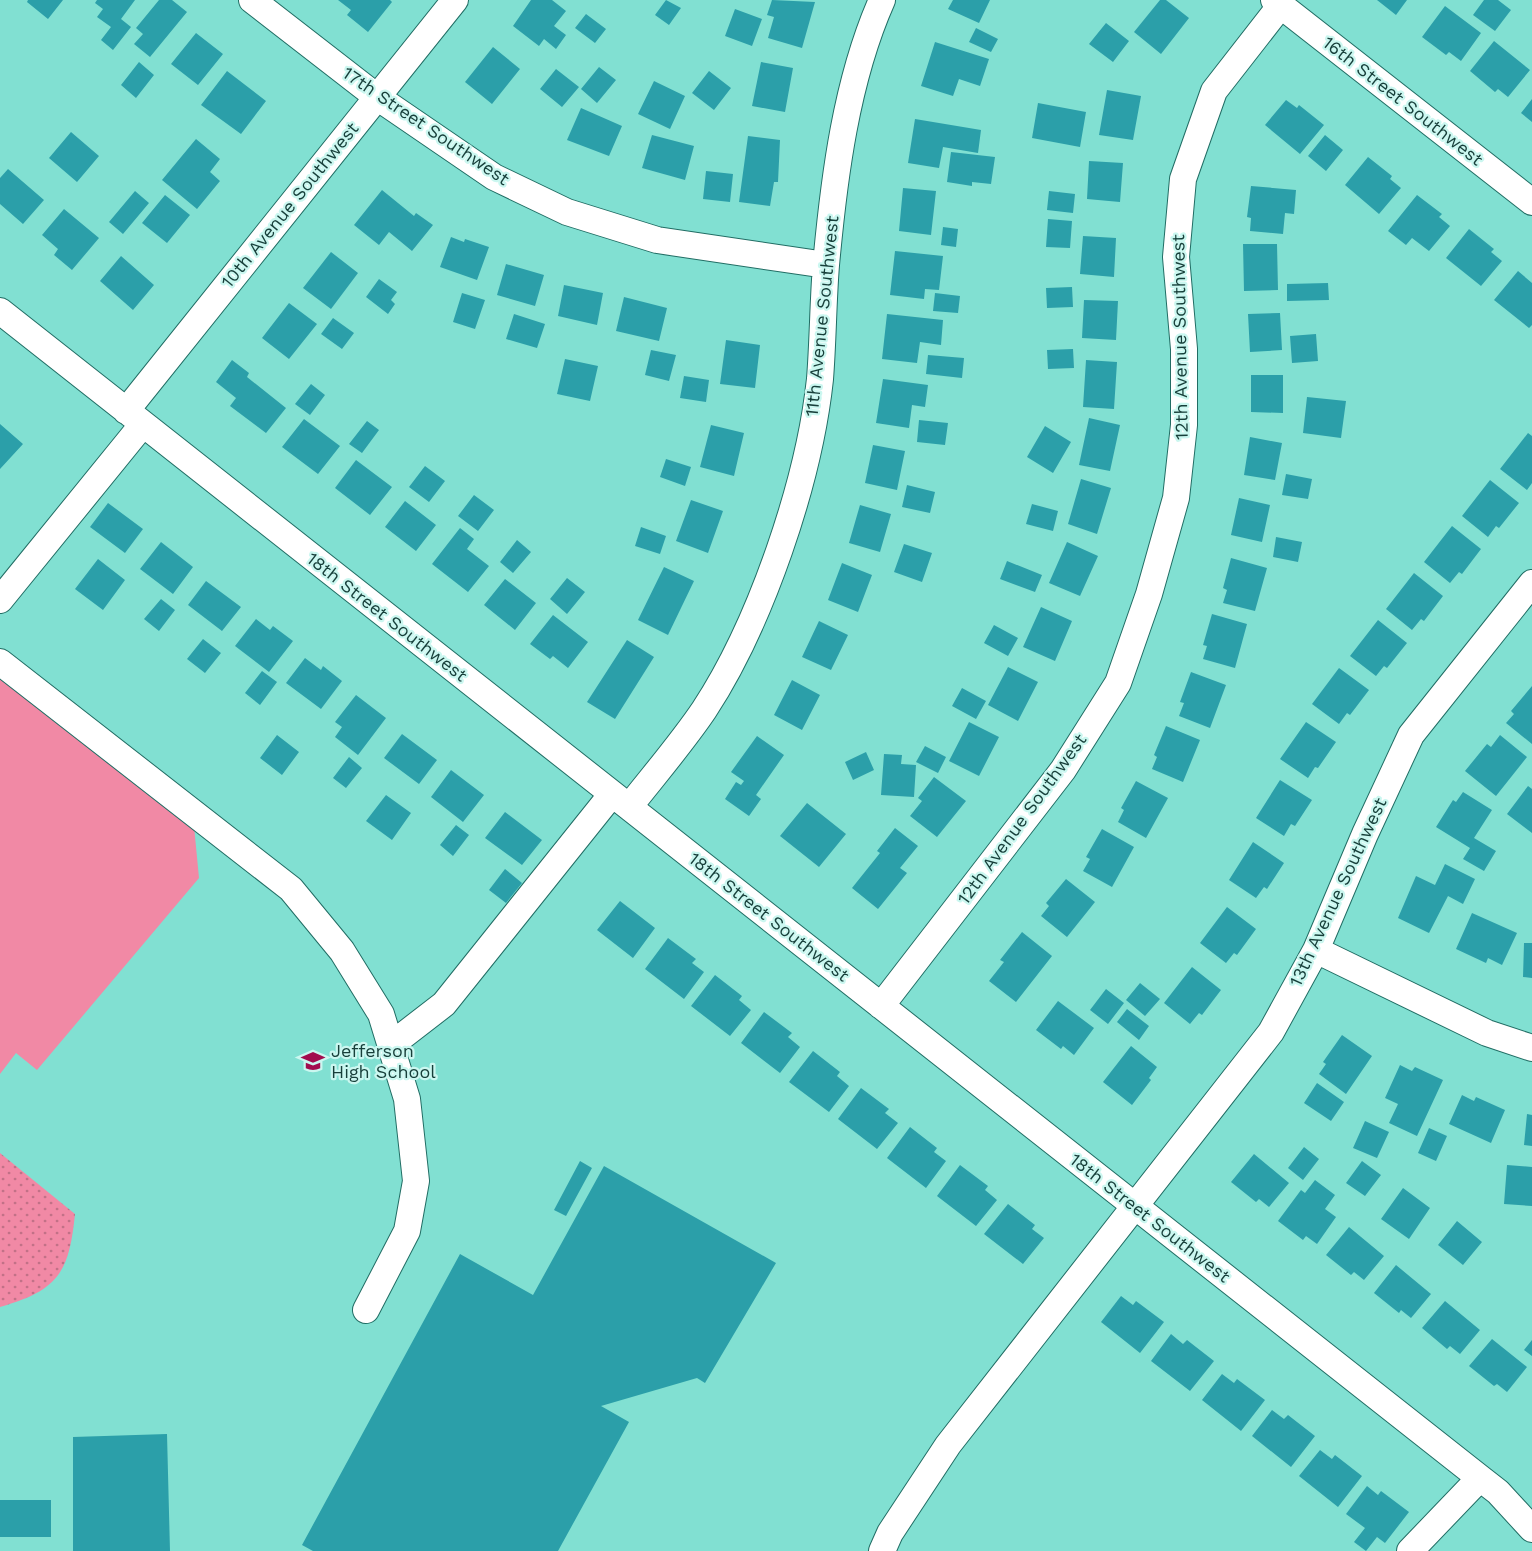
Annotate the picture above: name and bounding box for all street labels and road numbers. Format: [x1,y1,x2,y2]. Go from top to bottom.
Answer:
street label: 16th Street Southwest [1319,32,1488,170]
street label: 17th Street Southwest [339,62,514,189]
street label: 10th Avenue Southwest [217,118,363,291]
street label: 11th Avenue Southwest [800,214,843,418]
street label: 12th Avenue Southwest [1167,234,1192,440]
street label: 18th Street Southwest [303,548,472,686]
street label: 12th Avenue Southwest [953,729,1091,908]
street label: 13th Avenue Southwest [1285,794,1391,989]
street label: 18th Street Southwest [685,848,854,986]
street label: 18th Street Southwest [1066,1149,1235,1287]

